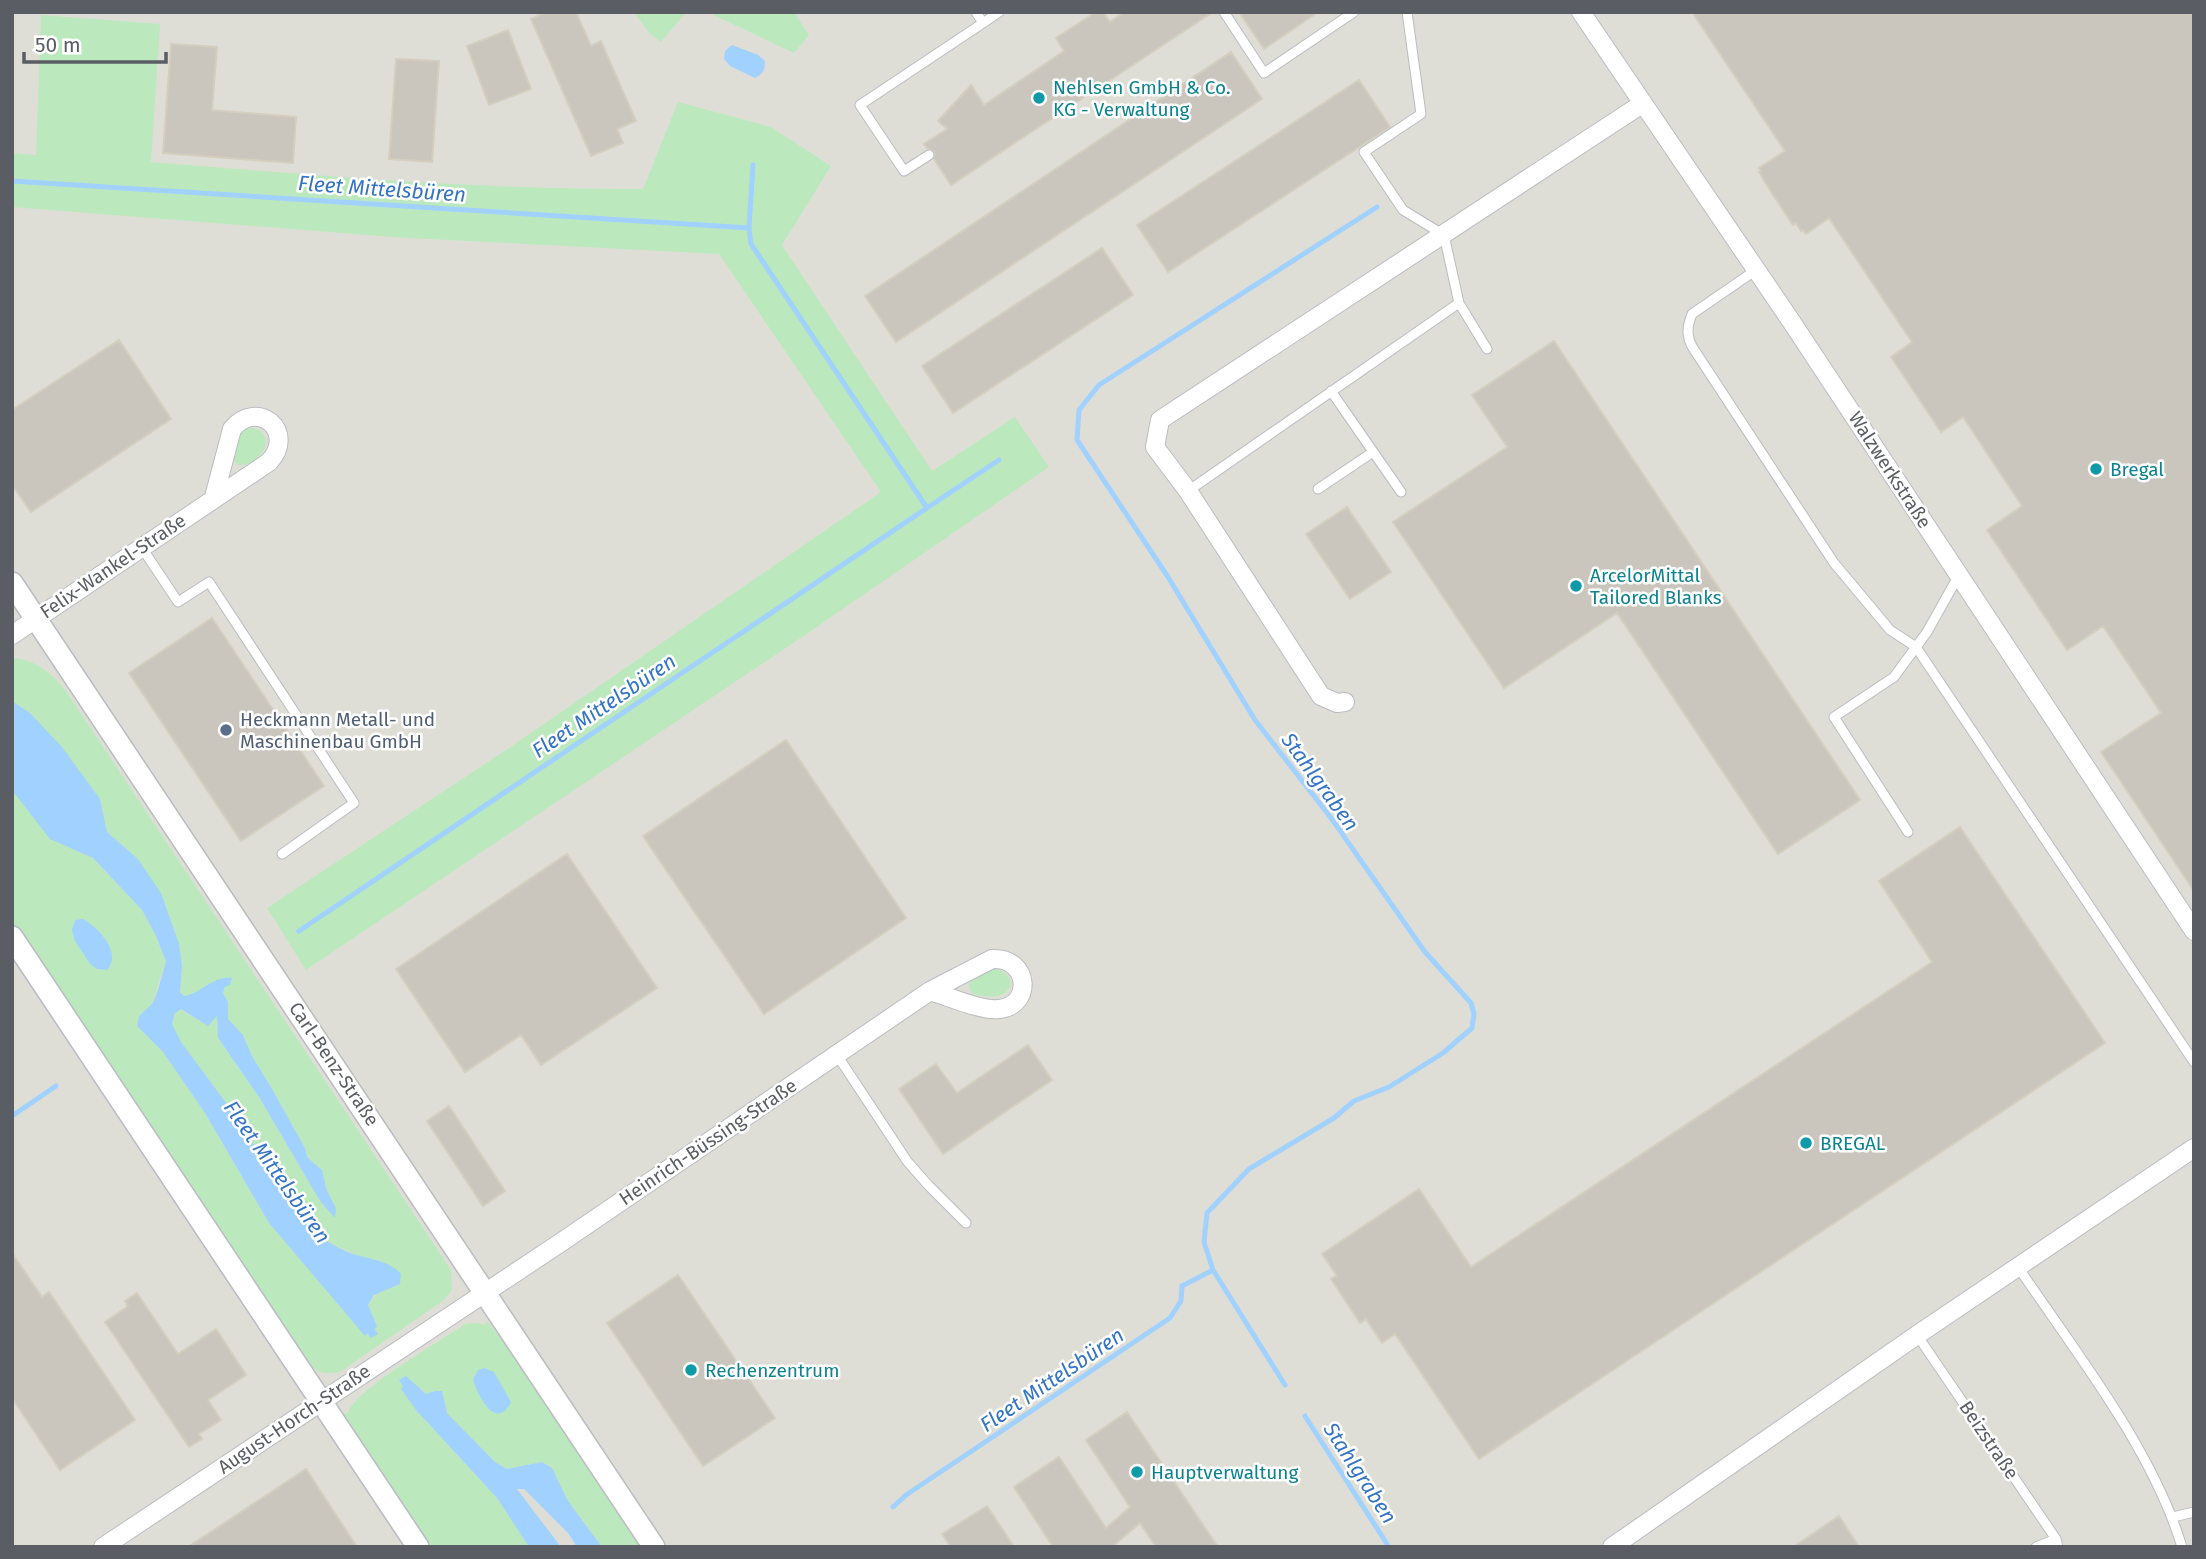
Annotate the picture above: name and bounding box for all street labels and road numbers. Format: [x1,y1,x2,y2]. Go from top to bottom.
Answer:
street label: Walzwerkstraße [1844,407,1936,533]
street label: Felix-Wankel-Straße [36,509,190,623]
street label: Carl-Benz-Straße [284,998,384,1130]
street label: Heinrich-Büssing-Straße [615,1074,801,1210]
street label: August-Horch-Straße [213,1359,375,1479]
street label: Beizstraße [1954,1396,2024,1484]

